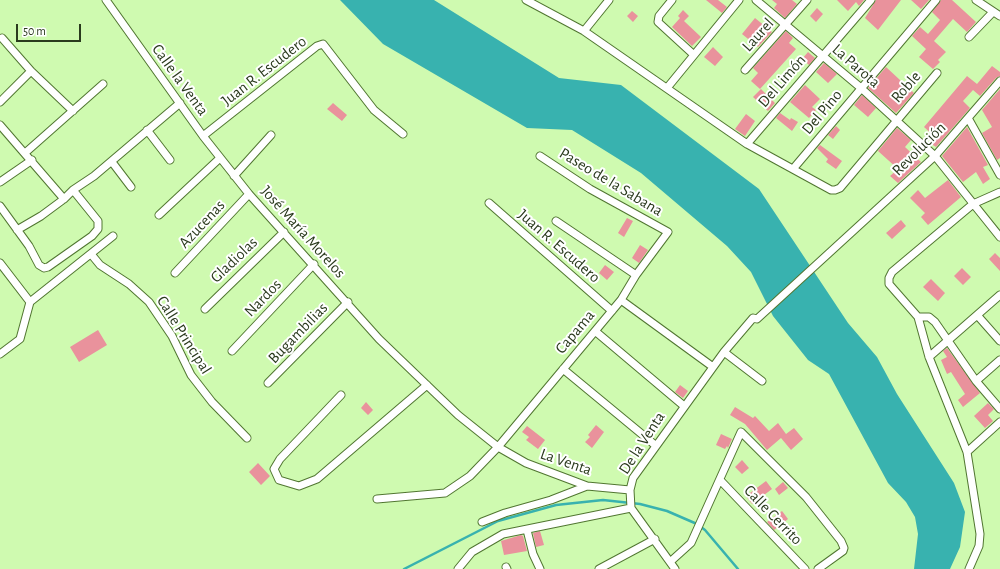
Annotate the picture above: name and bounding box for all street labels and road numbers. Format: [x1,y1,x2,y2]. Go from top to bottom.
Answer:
street label: Laurel [738,14,778,56]
street label: Juan R. Escudero [218,32,310,110]
street label: Calle la Venta [148,40,212,120]
street label: La Parota [828,40,884,92]
street label: Del Limón [754,51,810,111]
street label: Roble [887,67,925,107]
street label: Del Pino [798,86,846,138]
street label: Revolución [888,118,950,180]
street label: Paseo de la Sabana [556,144,666,220]
street label: José María Morelos [257,182,349,282]
street label: Azucenas [175,196,229,252]
street label: Juan R. Escudero [514,205,604,287]
street label: Gladiolas [206,233,262,287]
street label: Nardos [240,275,286,321]
street label: Calle Principal [152,292,216,378]
street label: Bugambilias [264,298,332,368]
street label: Capama [551,306,599,358]
street label: De la Venta [615,408,669,478]
street label: La Venta [538,444,594,480]
street label: Calle Cerrito [740,481,806,549]

